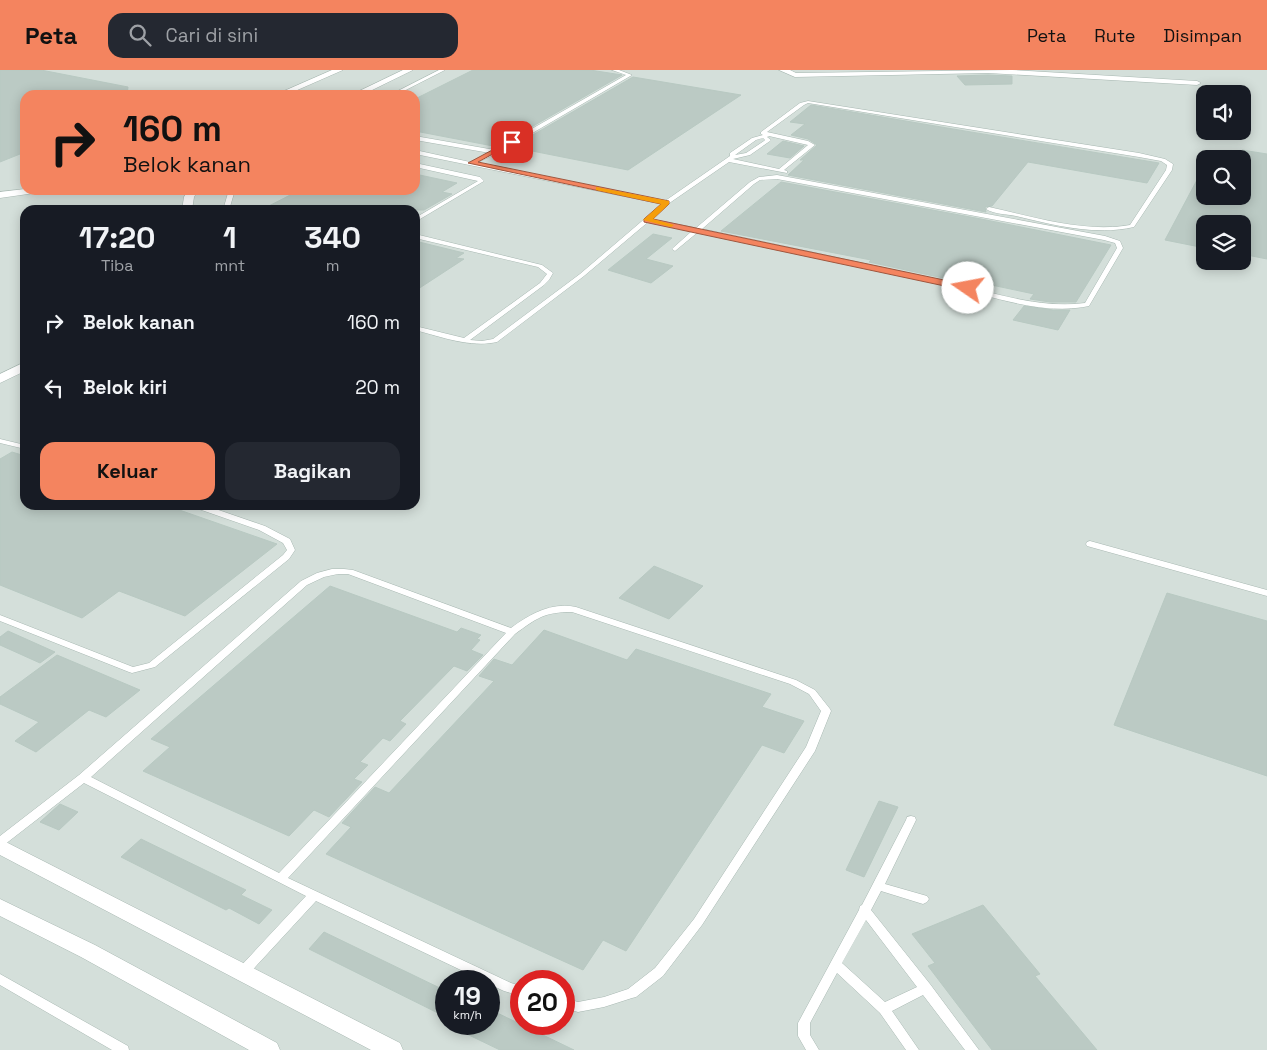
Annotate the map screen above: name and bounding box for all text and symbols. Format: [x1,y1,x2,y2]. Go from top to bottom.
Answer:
search box [108,13,458,58]
text: Peta [25,20,78,51]
icon: search [126,21,154,49]
text: Cari di sini [166,23,258,48]
text: Peta [1027,24,1066,47]
text: Rute [1094,24,1135,47]
text: Disimpan [1163,24,1242,47]
map controls [1196,85,1251,270]
button: sound [1196,85,1251,140]
text: 160 m [123,107,222,151]
icon: right [40,110,105,175]
pin [491,121,533,163]
icon: arrive [498,128,526,156]
text: Belok kanan [123,150,251,178]
button: search [1196,150,1251,205]
button: layers [1196,215,1251,270]
text: 17:20 [79,218,155,257]
text: 1 [223,218,237,257]
text: 340 [304,218,361,257]
text: Tiba [101,255,134,276]
text: mnt [214,255,245,276]
text: m [326,255,339,276]
position arrow [941,261,993,313]
icon: right [40,309,68,337]
text: Belok kanan [83,310,195,335]
text: 160 m [347,310,400,335]
icon: left [40,374,68,402]
text: Belok kiri [83,375,167,400]
text: 20 m [355,375,400,400]
button: Keluar [40,442,215,500]
button: Bagikan [225,442,400,500]
speed limit sign: 20 [510,970,575,1035]
text: 19 [454,980,481,1012]
text: km/h [453,1007,482,1023]

